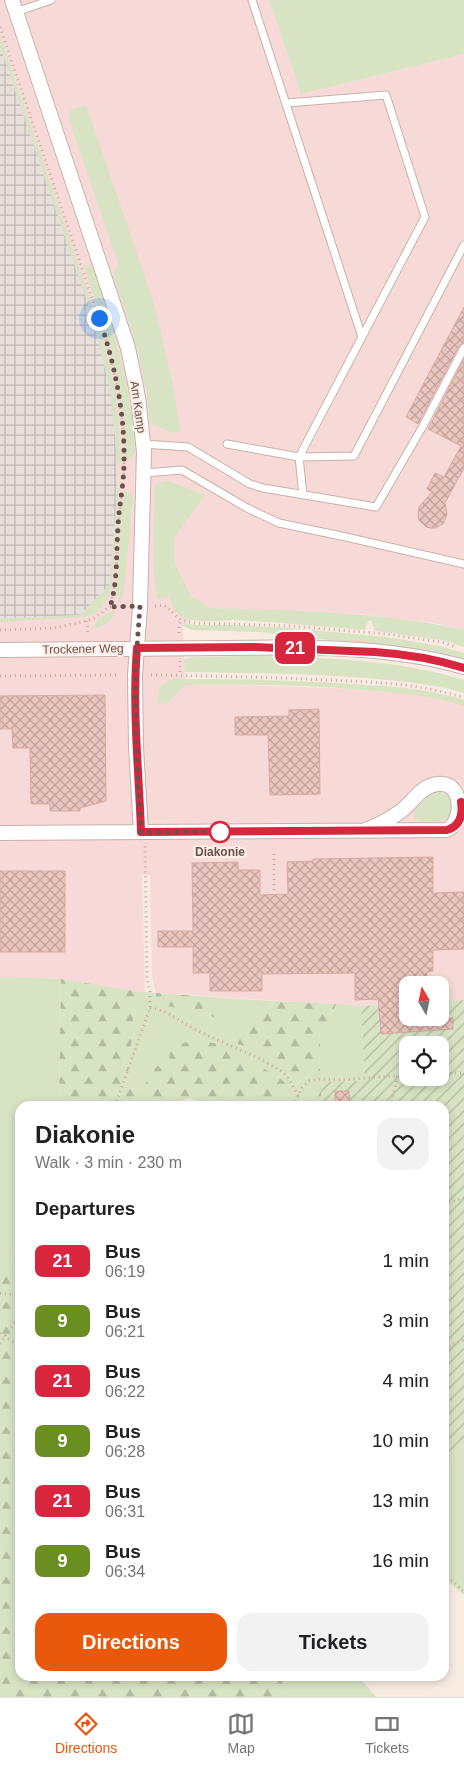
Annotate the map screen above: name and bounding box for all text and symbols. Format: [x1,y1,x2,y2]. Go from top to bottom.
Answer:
your location [87,306,112,331]
street label: Am Kamp [127,380,149,434]
line badge: 21 [272,632,318,664]
text: 21 [285,638,305,658]
street label: Trockener Weg [42,641,124,657]
marker: Diakonie [209,821,231,843]
place label: Diakonie [195,845,245,859]
north arrow [399,976,449,1026]
map controls [399,976,449,1086]
button: locate [399,1036,449,1086]
button: heart [377,1118,429,1170]
text: Diakonie [35,1121,135,1148]
text: Walk · 3 min · 230 m [35,1154,182,1171]
text: Departures [35,1198,135,1219]
text: Bus [105,1241,141,1262]
text: 1 min [383,1250,429,1271]
text: 21 [52,1251,73,1271]
text: 06:19 [105,1263,145,1280]
text: Bus [105,1301,141,1322]
text: 3 min [383,1310,429,1331]
text: 9 [57,1311,68,1331]
text: 06:21 [105,1323,145,1340]
text: Bus [105,1361,141,1382]
text: 4 min [383,1370,429,1391]
text: 21 [52,1371,73,1391]
text: 06:22 [105,1383,145,1400]
text: Bus [105,1421,141,1442]
text: 10 min [372,1430,429,1451]
text: 9 [57,1431,68,1451]
text: 06:28 [105,1443,145,1460]
text: Bus [105,1481,141,1502]
text: 13 min [372,1490,429,1511]
text: 21 [52,1491,73,1511]
text: 06:31 [105,1503,145,1520]
text: Bus [105,1541,141,1562]
text: 16 min [372,1550,429,1571]
text: 9 [57,1551,68,1571]
text: 06:34 [105,1563,145,1580]
button: Directions [35,1613,227,1671]
button: Tickets [237,1613,429,1671]
tab: Directions [55,1710,117,1756]
tab: Map [227,1710,255,1756]
tab: Tickets [365,1710,409,1756]

